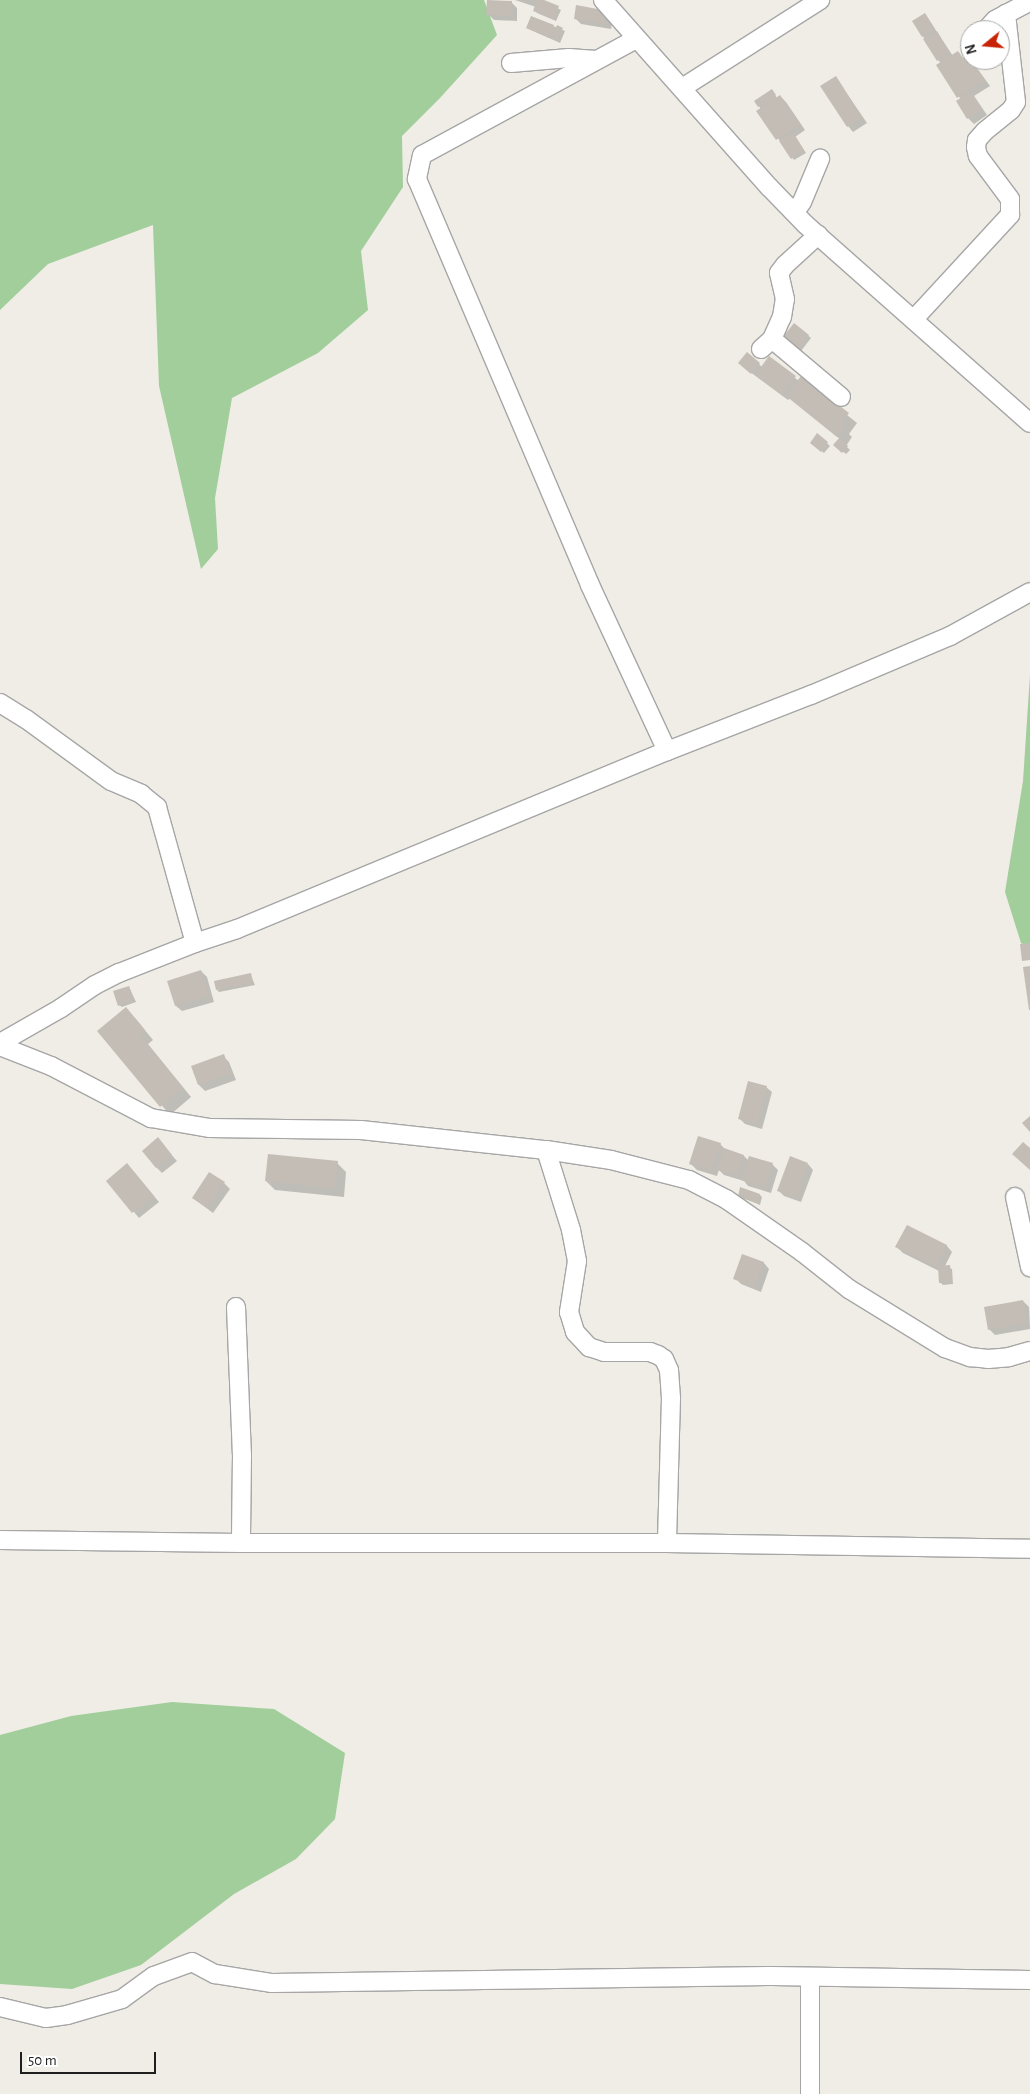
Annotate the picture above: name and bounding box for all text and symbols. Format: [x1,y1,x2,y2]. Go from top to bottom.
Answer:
north arrow [960,20,1010,70]
text: N [963,42,980,56]
scale bar [22,2042,159,2074]
text: 50 m [28,2053,57,2068]

